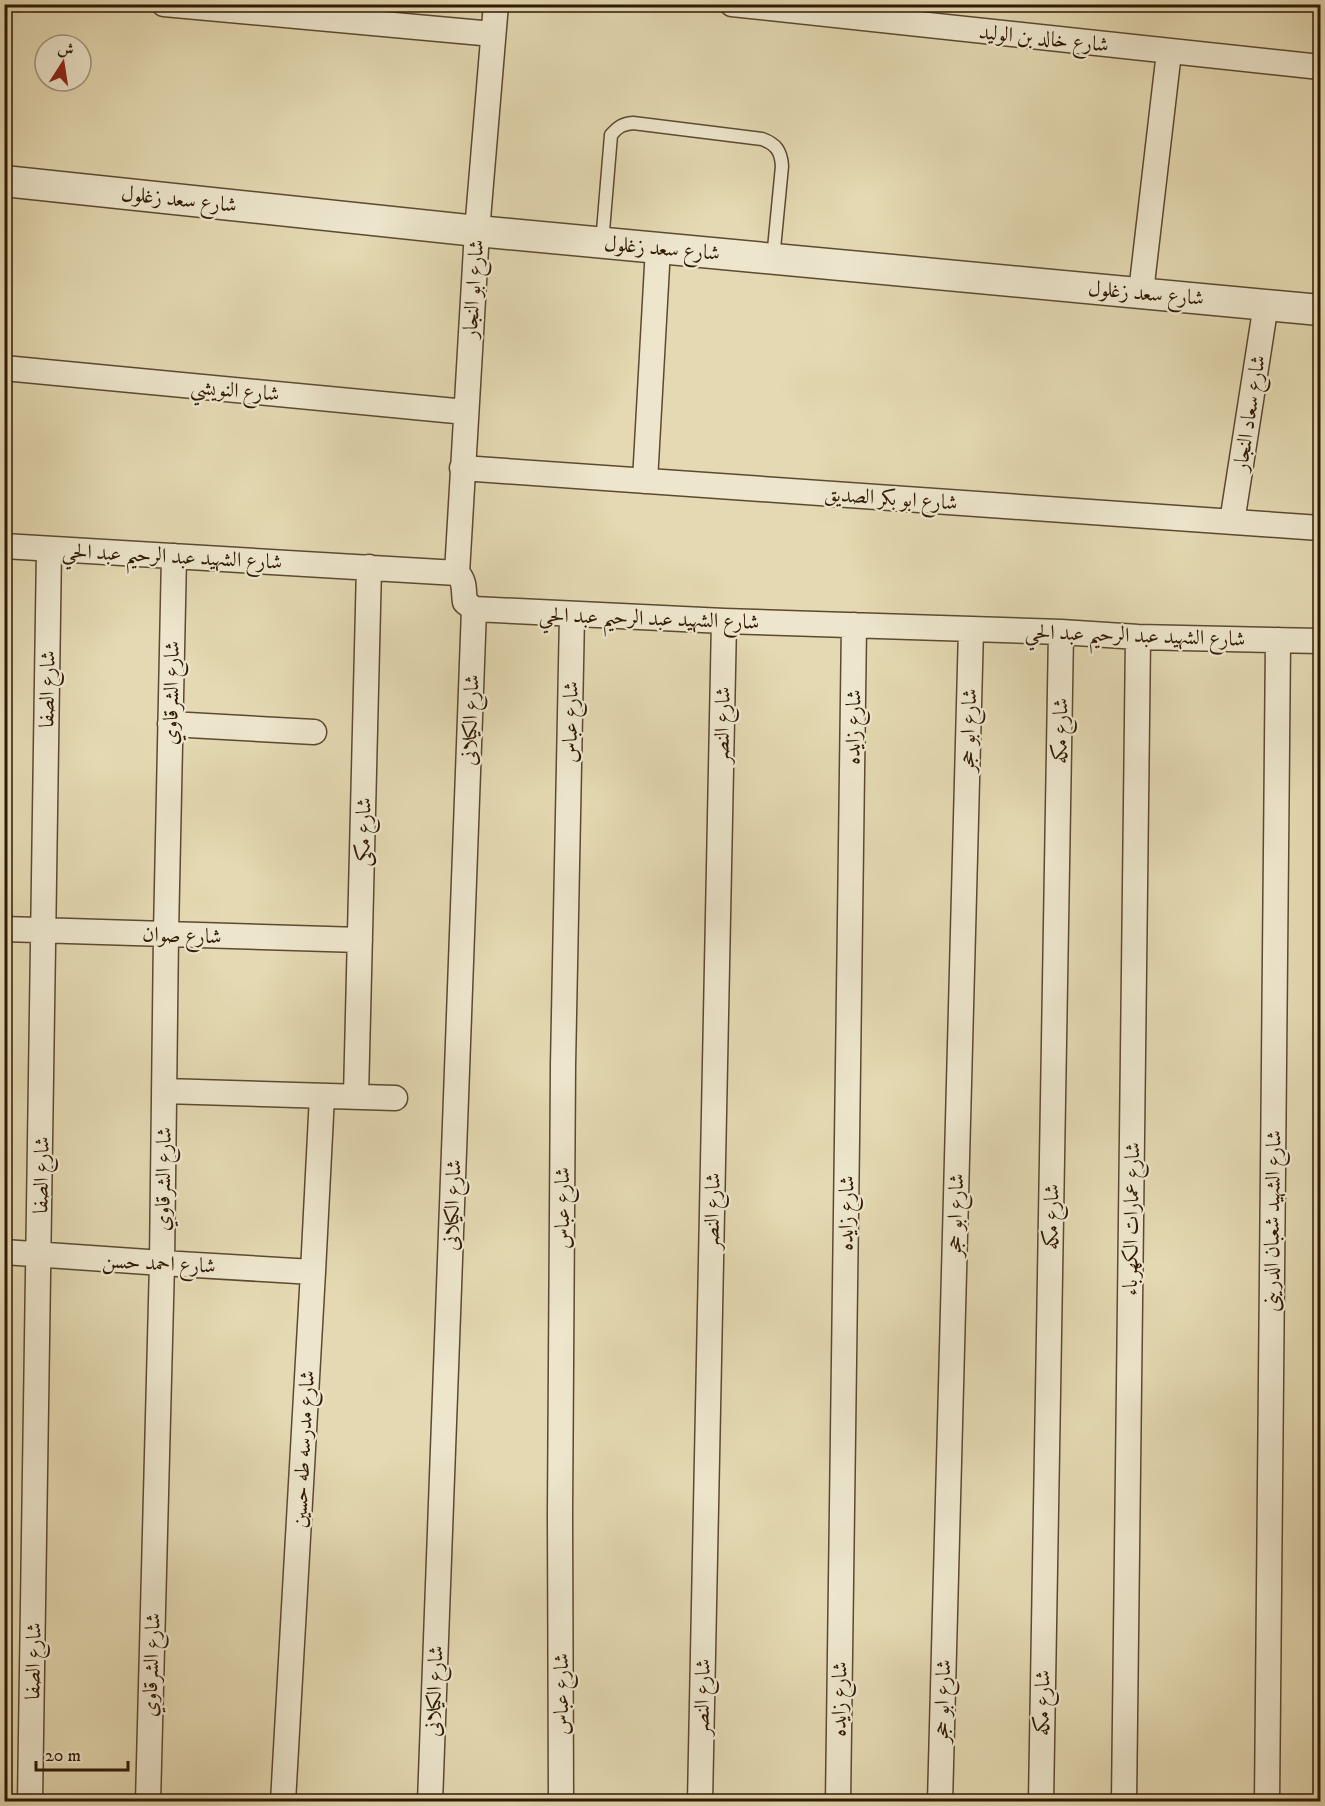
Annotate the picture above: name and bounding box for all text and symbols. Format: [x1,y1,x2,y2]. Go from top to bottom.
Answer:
street label: شارع خالد بن الوليد [977,19,1110,63]
north arrow [33,33,93,93]
text: ش [56,38,76,61]
street label: شارع سعد زغلول [119,181,238,223]
street label: شارع سعد زغلول [603,231,721,271]
street label: شارع ابو النجار [457,239,494,342]
street label: شارع سعد زغلول [1087,276,1205,316]
street label: شارع سعاد النجار [1228,353,1276,476]
street label: شارع النويشي [189,374,281,414]
street label: شارع ابو بكر الصديق [823,481,959,521]
street label: شارع الشهيد عبد الرحيم عبد الحي [61,538,283,583]
street label: شارع الشهيد عبد الرحيم عبد الحي [538,602,760,643]
street label: شارع الشهيد عبد الرحيم عبد الحي [1024,619,1246,660]
street label: شارع الشرقاوي [158,641,190,745]
street label: شارع الصفا [34,650,66,728]
street label: شارع الكيلانى [456,674,490,766]
street label: شارع عباس [557,681,589,763]
street label: شارع النصر [709,686,741,766]
street label: شارع ابو حجر [954,688,987,774]
street label: شارع زايده [840,689,872,765]
street label: شارع مكه [1047,698,1079,764]
street label: شارع مكى [350,797,382,867]
street label: شارع صوان [142,922,222,954]
street label: شارع الشرقاوي [150,1127,182,1231]
street label: شارع الشهيد شعبان الدرينى [1258,1130,1292,1312]
street label: شارع الصفا [28,1136,60,1214]
street label: شارع عمارات الكهرباء [1118,1142,1150,1296]
street label: شارع الكيلانى [438,1159,472,1251]
street label: شارع عباس [550,1167,580,1249]
street label: شارع النصر [699,1172,731,1252]
street label: شارع ابو حجر [941,1173,974,1259]
street label: شارع زايده [833,1175,865,1251]
street label: شارع مكه [1038,1184,1070,1250]
street label: شارع احمد حسن [101,1248,216,1284]
street label: شارع مدرسه طه حسين [287,1370,325,1529]
street label: شارع الشرقاوي [137,1612,171,1718]
street label: شارع الصفا [20,1622,52,1700]
street label: شارع الكيلانى [420,1645,454,1737]
street label: شارع عباس [549,1653,579,1735]
street label: شارع النصر [689,1658,721,1738]
street label: شارع ابو حجر [928,1659,961,1745]
street label: شارع زايده [826,1661,858,1737]
street label: شارع مكه [1029,1670,1061,1736]
scale bar [36,1734,128,1772]
text: 20 m [45,1745,81,1767]

